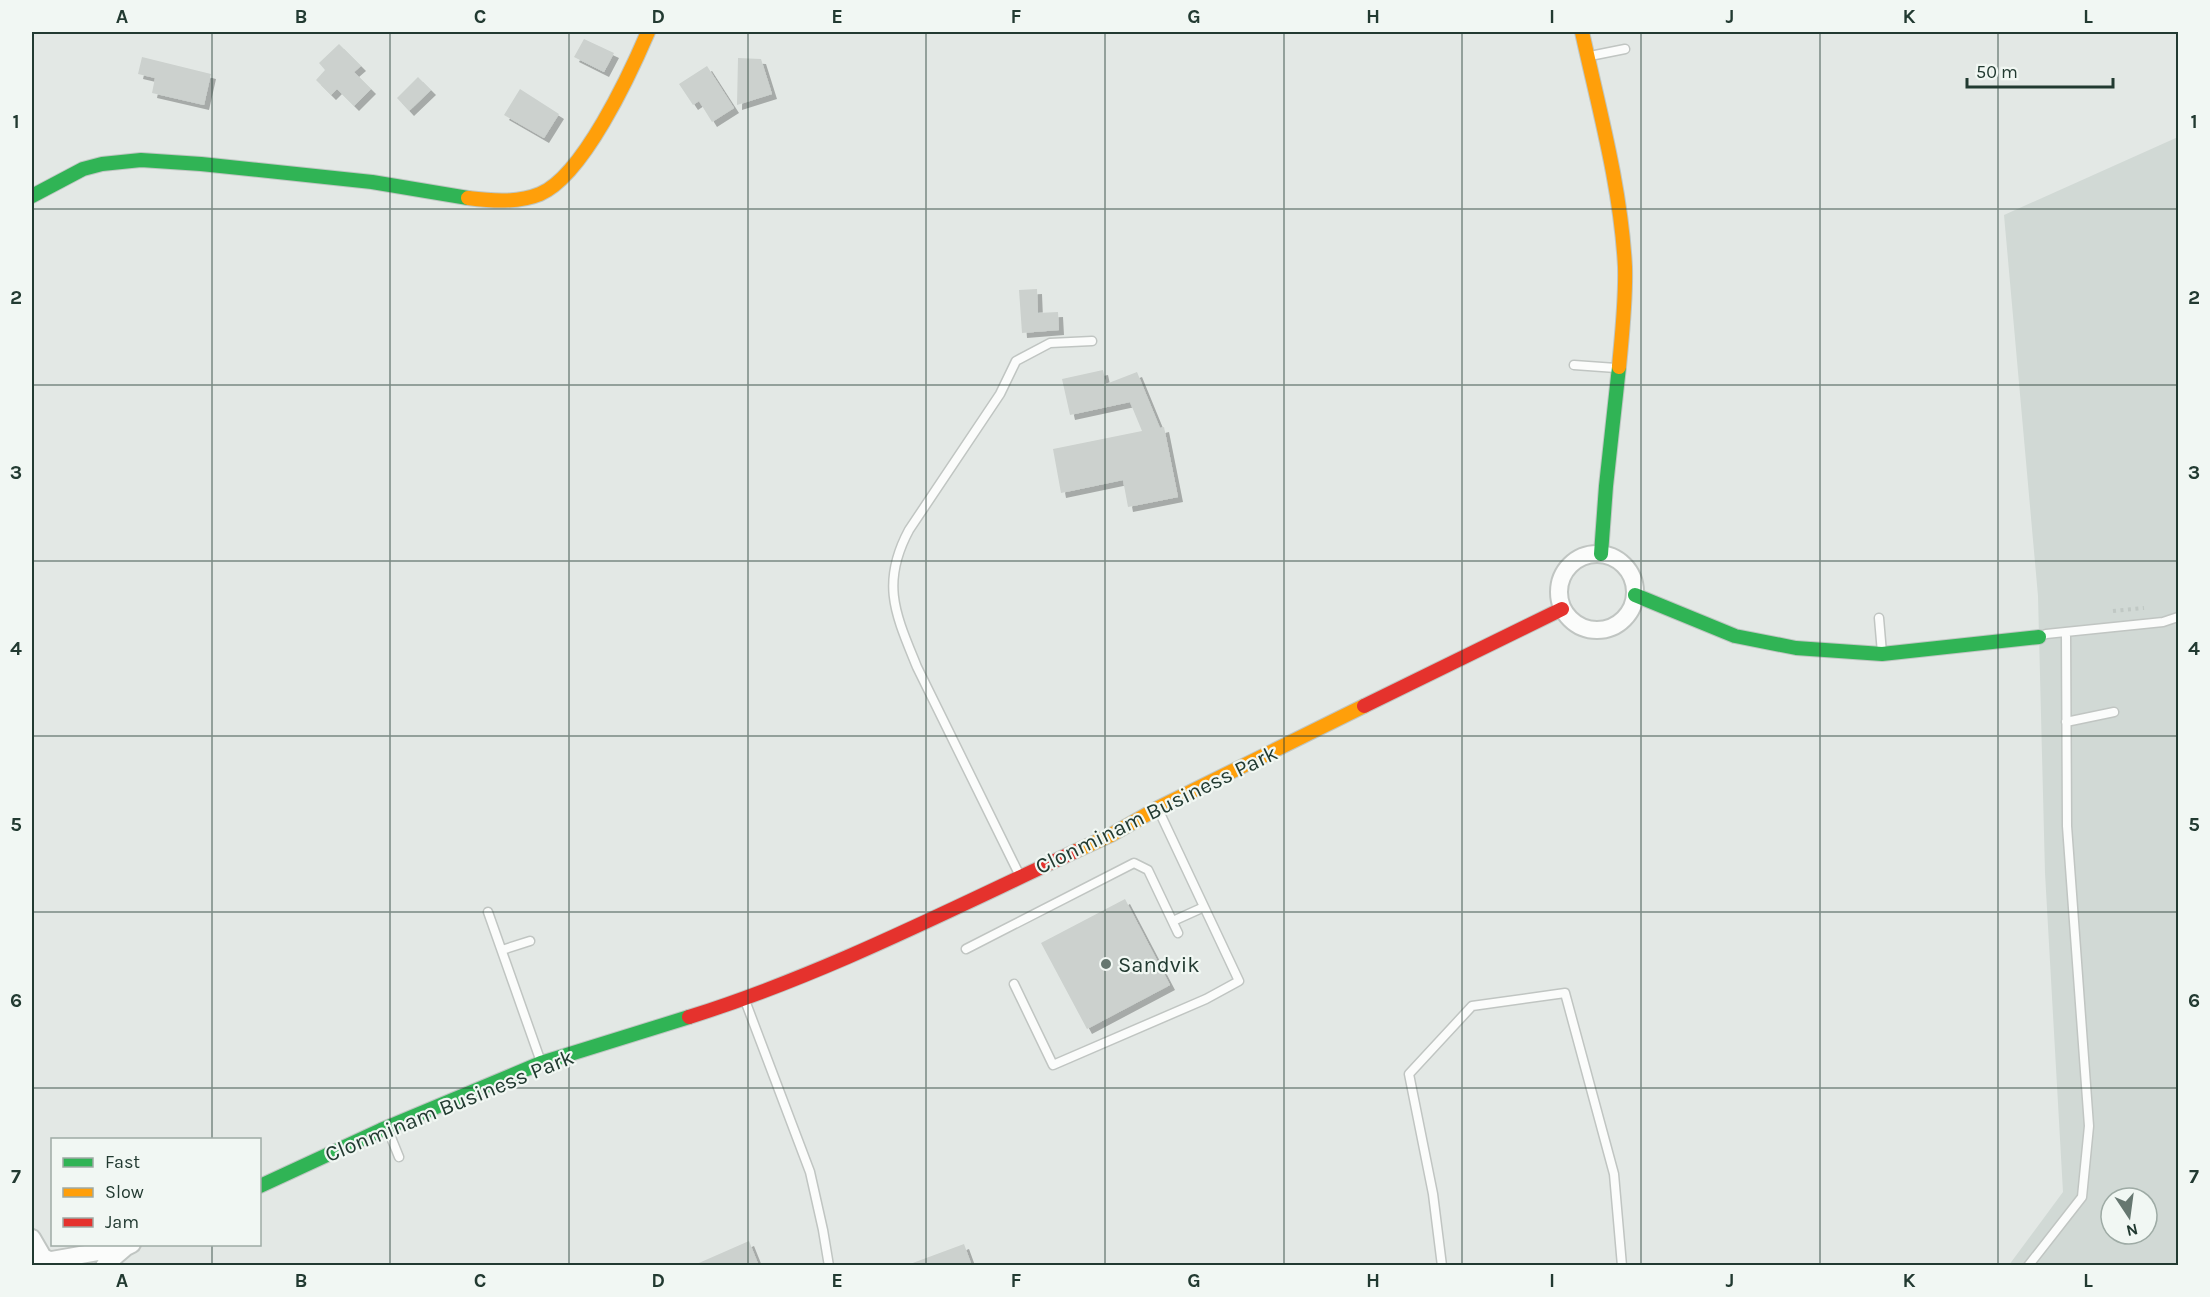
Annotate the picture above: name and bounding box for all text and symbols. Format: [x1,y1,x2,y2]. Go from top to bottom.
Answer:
text: A [116,5,129,28]
text: B [295,5,307,28]
text: C [474,5,486,28]
text: D [651,5,665,28]
text: E [831,5,843,28]
text: F [1011,5,1022,28]
text: G [1187,5,1201,28]
text: H [1366,5,1380,28]
text: I [1549,5,1555,28]
text: J [1726,5,1734,28]
text: K [1902,5,1916,28]
text: L [2083,5,2093,28]
scale bar [1967,51,2112,89]
text: 50 m [1976,61,2018,83]
text: 1 [12,110,20,133]
text: 1 [2190,110,2198,133]
text: 2 [10,286,22,309]
text: 2 [2188,286,2200,309]
text: 3 [10,461,22,484]
text: 3 [2188,461,2200,484]
text: 4 [10,637,22,660]
text: 4 [2188,637,2200,660]
street label: Clonminam Business Park [1031,740,1282,880]
text: 5 [10,813,22,836]
text: 5 [2188,813,2200,836]
place label: Sandvik [1118,952,1200,978]
marker: Sandvik [1099,957,1113,971]
text: 6 [10,989,22,1012]
text: 6 [2188,989,2200,1012]
street label: Clonminam Business Park [321,1044,578,1168]
legend [51,1138,261,1246]
text: Fast [105,1151,140,1173]
text: 7 [11,1165,21,1188]
text: 7 [2189,1165,2199,1188]
text: Slow [105,1181,144,1203]
north arrow [2099,1186,2159,1246]
text: Jam [105,1211,139,1233]
text: N [2125,1220,2140,1241]
text: A [116,1269,129,1292]
text: B [295,1269,307,1292]
text: C [474,1269,486,1292]
text: D [651,1269,665,1292]
text: E [831,1269,843,1292]
text: F [1011,1269,1022,1292]
text: G [1187,1269,1201,1292]
text: H [1366,1269,1380,1292]
text: I [1549,1269,1555,1292]
text: J [1726,1269,1734,1292]
text: K [1902,1269,1916,1292]
text: L [2083,1269,2093,1292]

